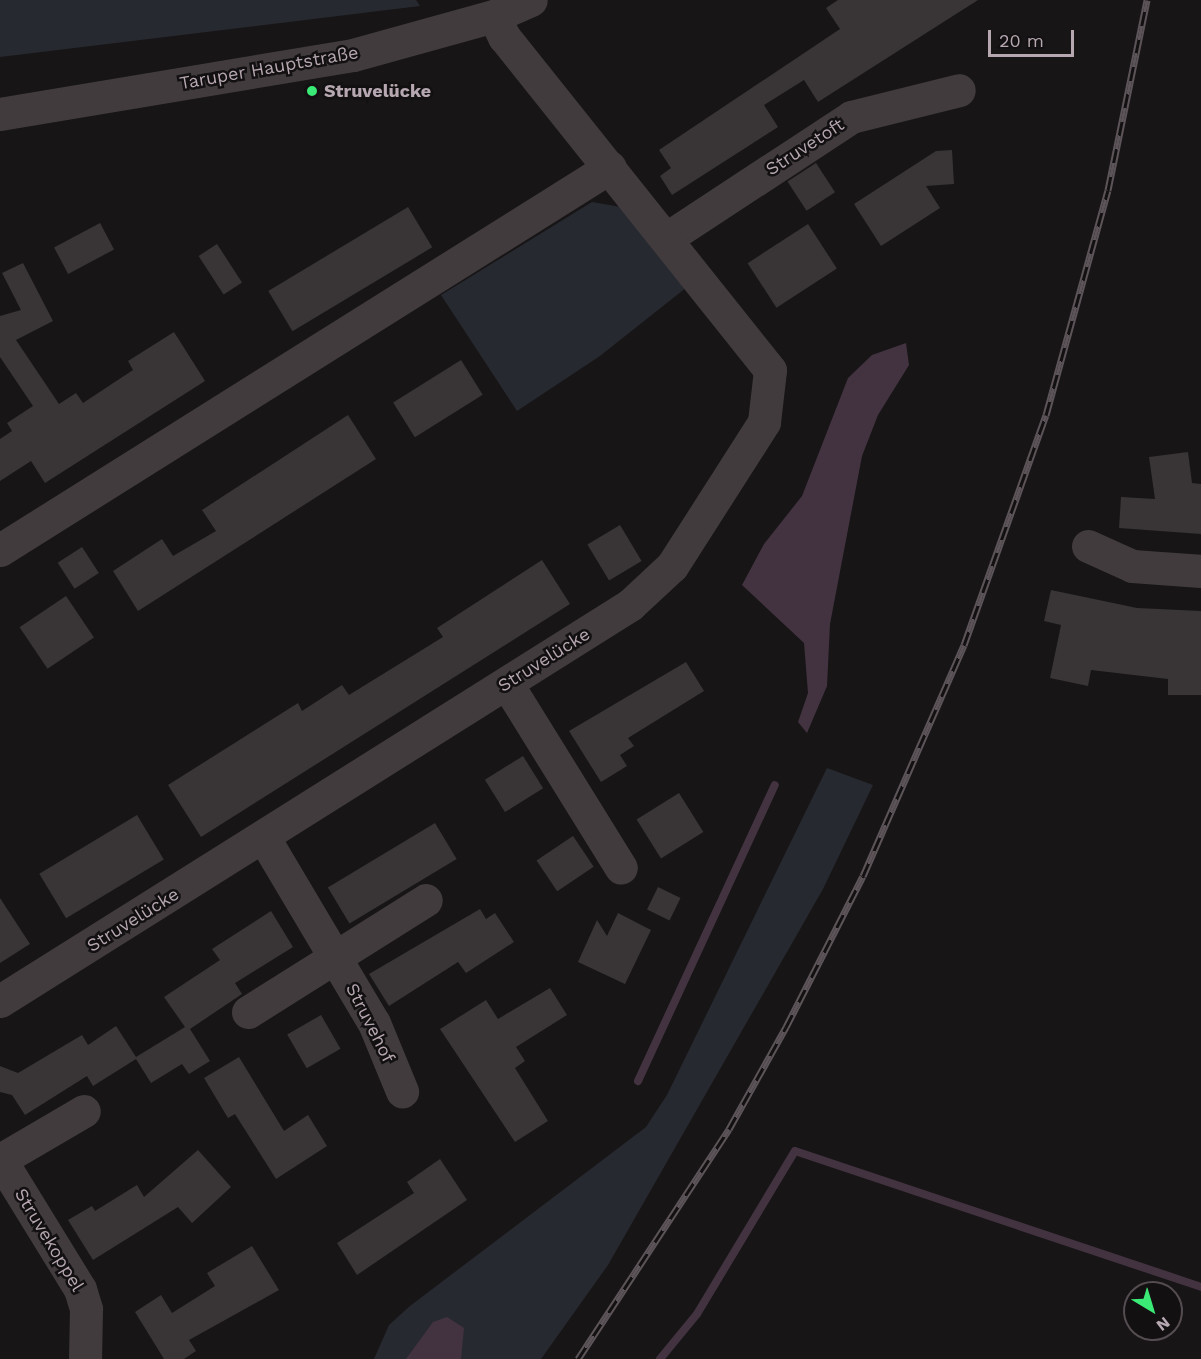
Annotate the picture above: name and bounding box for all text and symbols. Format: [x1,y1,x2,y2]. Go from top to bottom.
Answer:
scale bar [991,18,1076,56]
text: 20 m [999,30,1044,51]
street label: Taruper Hauptstraße [178,42,360,94]
place label: Struvelücke [324,80,431,102]
marker: Struvelücke [305,84,319,98]
street label: Struvetoft [762,114,848,180]
street label: Struvelücke [494,623,594,697]
street label: Struvelücke [83,883,183,957]
street label: Struvehof [341,980,399,1066]
street label: Struvekoppel [10,1185,88,1295]
north arrow [1123,1281,1183,1341]
text: N [1153,1313,1174,1335]

